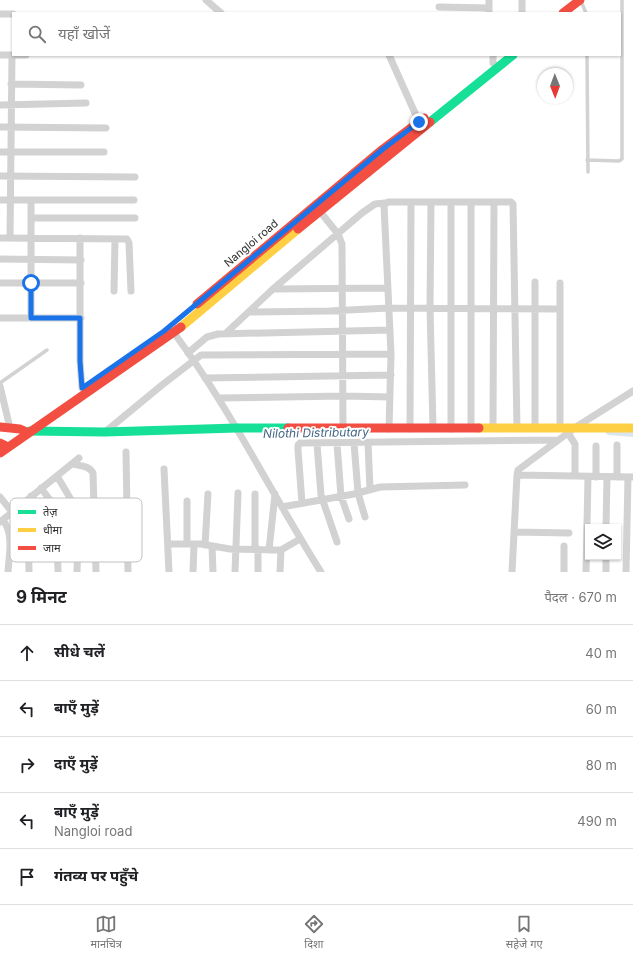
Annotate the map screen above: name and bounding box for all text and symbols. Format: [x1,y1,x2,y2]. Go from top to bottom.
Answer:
search box [12,12,621,56]
icon: search [26,23,48,45]
text: यहाँ खोजें [58,24,110,43]
north arrow [537,68,573,104]
route end [410,113,428,131]
street label: Nangloi road [221,216,281,270]
route start [22,274,40,292]
water label: Nilothi Distributary [263,424,369,441]
legend [10,498,142,562]
text: तेज़ [43,505,58,519]
text: धीमा [43,523,62,537]
map controls [585,524,621,560]
button: layers [585,524,621,560]
text: जाम [43,541,61,555]
text: 9 मिनट [16,587,67,607]
text: पैदल · 670 m [544,589,617,605]
icon: ahead [16,642,38,664]
text: सीधे चलें [54,642,105,661]
text: 40 m [585,645,617,661]
icon: left [16,698,38,720]
text: बाएँ मुड़ें [54,698,99,717]
text: 60 m [586,701,617,717]
icon: right [16,754,38,776]
text: दाएँ मुड़ें [54,754,98,773]
text: 80 m [586,757,617,773]
text: बाएँ मुड़ें [54,802,99,821]
icon: left [16,810,38,832]
text: 490 m [577,813,617,829]
text: Nangloi road [54,823,132,839]
icon: arrive [16,866,38,888]
text: गंतव्य पर पहुँचे [54,866,138,885]
tab: मानचित्र [90,913,122,952]
tab: दिशा [303,913,325,952]
tab: सहेजे गए [506,913,543,952]

